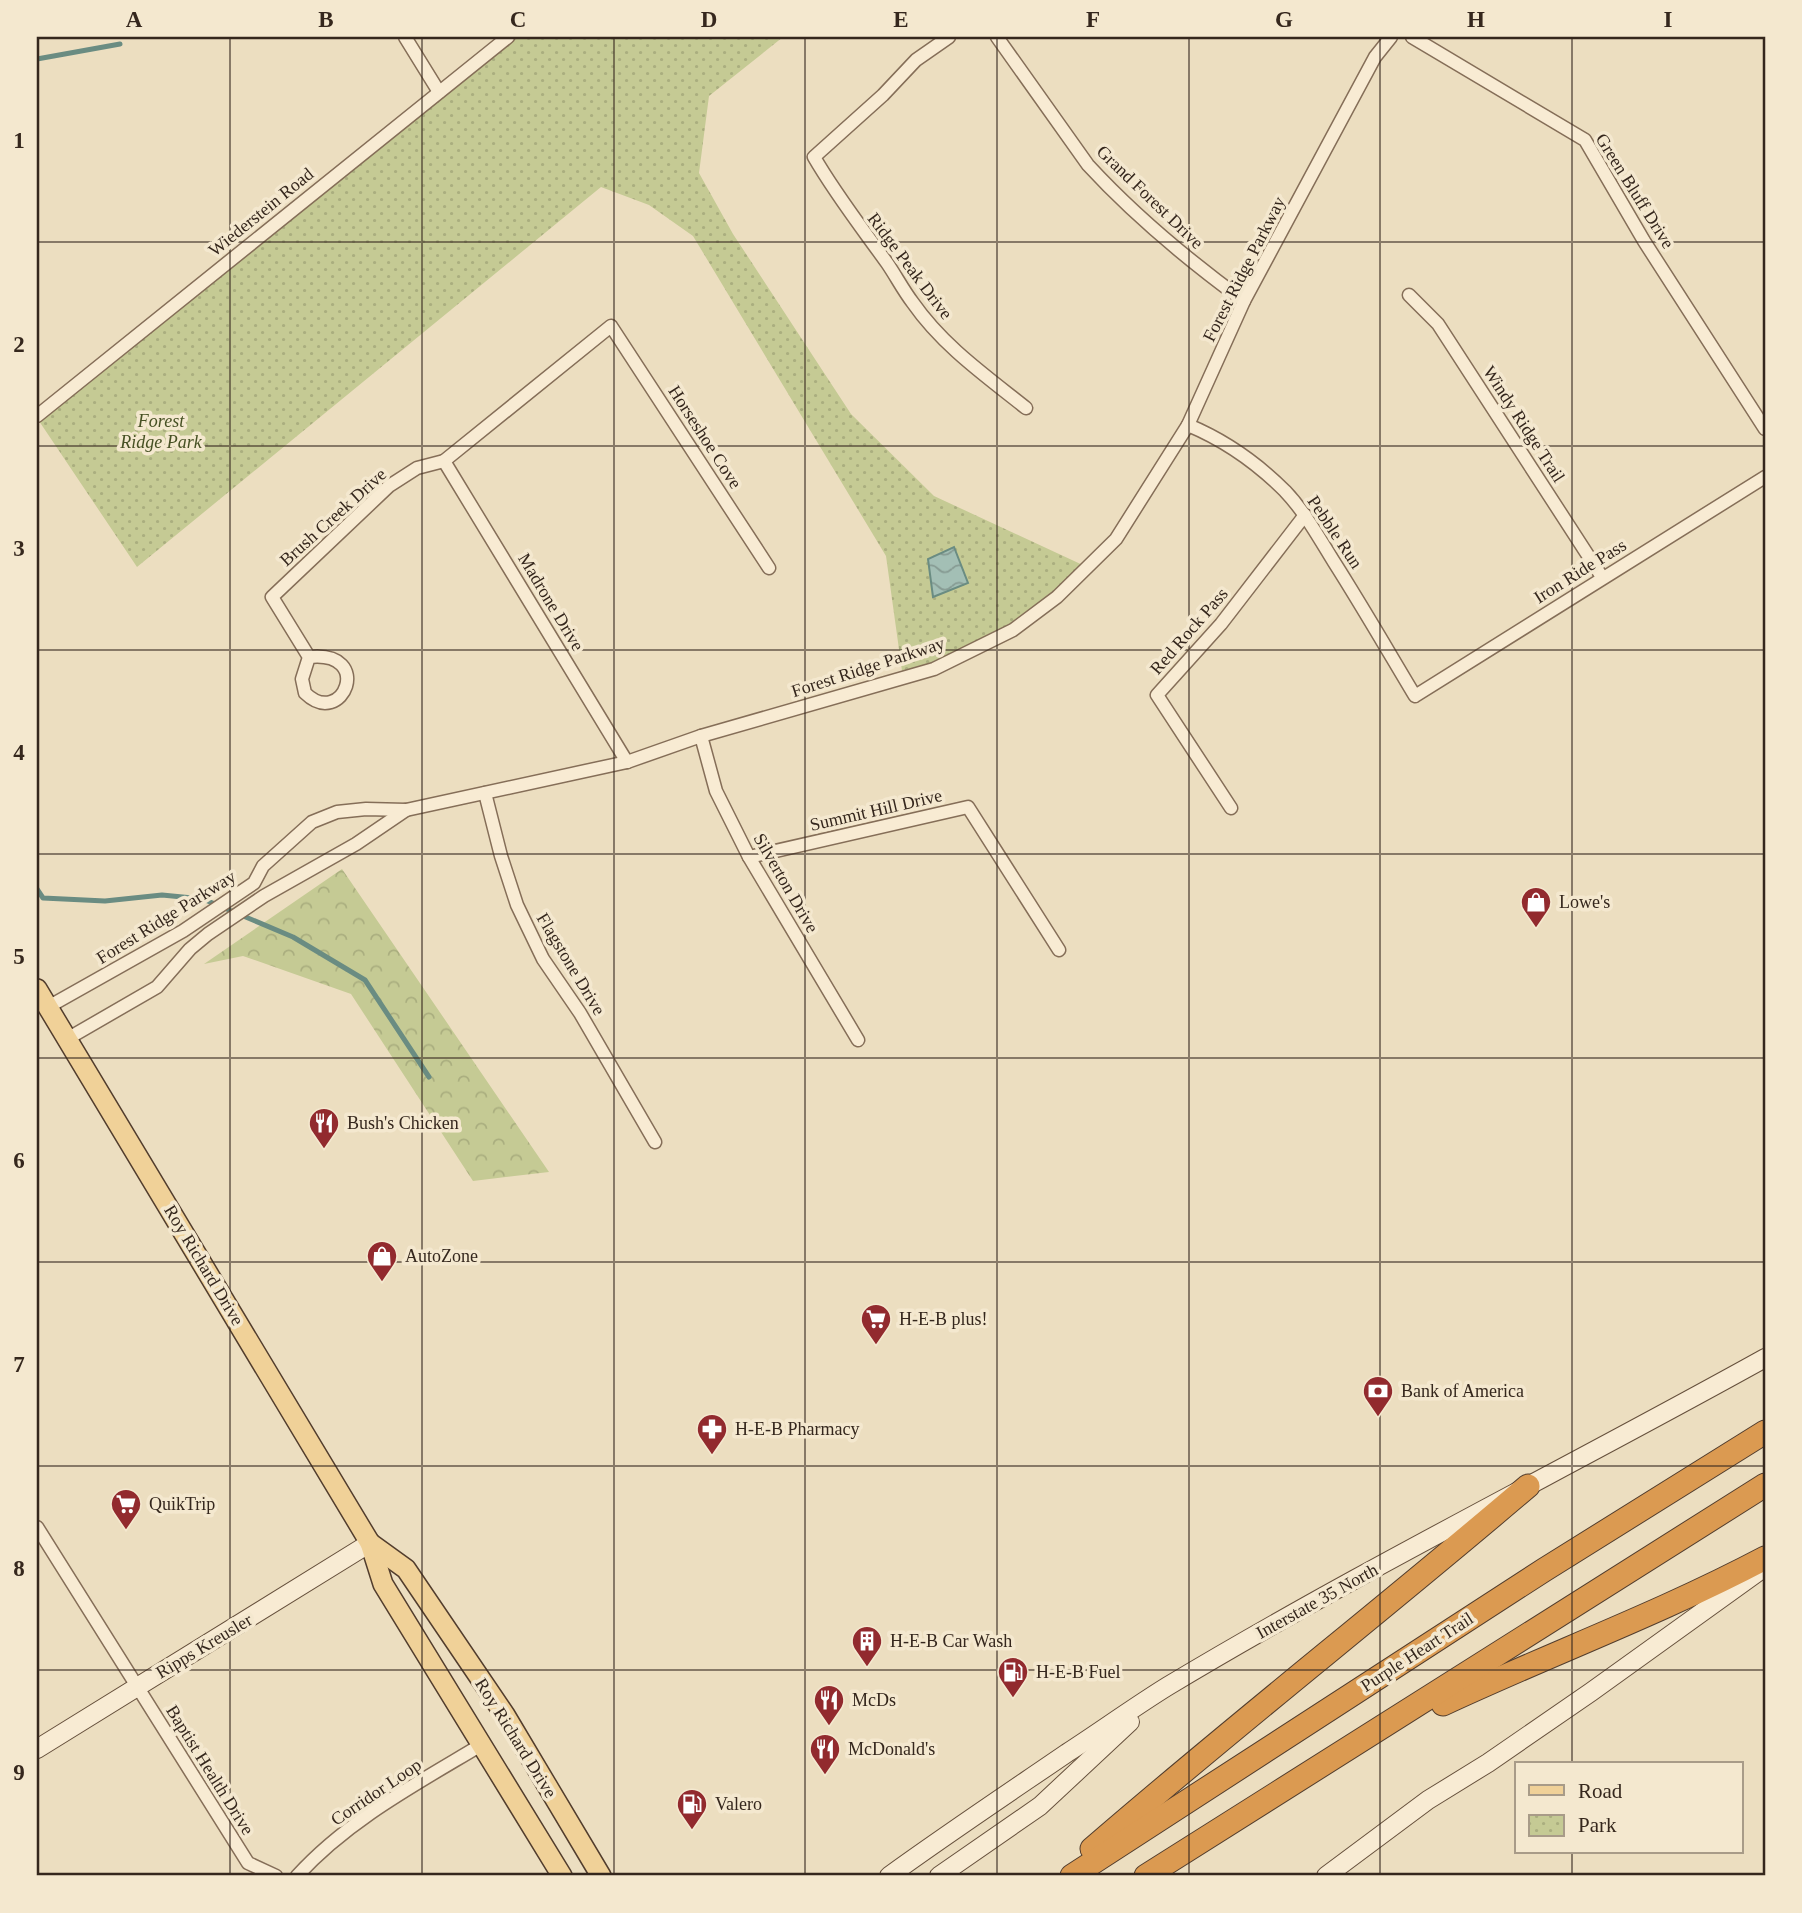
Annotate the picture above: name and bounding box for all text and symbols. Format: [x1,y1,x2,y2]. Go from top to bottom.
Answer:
text: A [126,7,143,32]
text: B [318,7,334,32]
text: C [510,7,526,32]
text: D [701,7,717,32]
text: E [893,7,909,32]
text: F [1086,7,1100,32]
text: G [1275,7,1293,32]
text: H [1467,7,1485,32]
text: I [1664,7,1673,32]
text: 1 [13,128,25,153]
street label: Green Bluff Drive [1592,130,1678,252]
street label: Grand Forest Drive [1093,141,1207,253]
street label: Wiederstein Road [205,164,317,260]
street label: Forest Ridge Parkway [1199,193,1289,345]
street label: Ridge Peak Drive [864,209,956,323]
text: 2 [13,332,25,357]
street label: Windy Ridge Trail [1479,362,1569,486]
street label: Horseshoe Cove [664,382,746,492]
park label: Forest Ridge Park [119,411,203,452]
street label: Brush Creek Drive [276,464,390,570]
street label: Pebble Run [1303,492,1367,572]
street label: Iron Ride Pass [1530,535,1630,607]
text: 3 [13,536,25,561]
street label: Madrone Drive [514,550,588,654]
street label: Red Rock Pass [1146,584,1232,678]
street label: Forest Ridge Parkway [789,633,947,701]
text: 4 [13,740,25,765]
street label: Summit Hill Drive [808,785,944,835]
street label: Silverton Drive [749,830,823,936]
street label: Forest Ridge Parkway [93,866,239,968]
shop icon: Lowe's [1519,885,1553,929]
place label: Lowe's [1559,892,1610,912]
street label: Flagstone Drive [533,909,609,1019]
text: 5 [13,944,25,969]
restaurant icon: Bush's Chicken [307,1106,341,1150]
place label: Bush's Chicken [347,1113,459,1133]
text: 6 [13,1148,25,1173]
street label: Roy Richard Drive [160,1201,248,1329]
shop icon: AutoZone [365,1239,399,1283]
place label: AutoZone [405,1246,478,1266]
supermarket icon: H-E-B plus! [859,1302,893,1346]
place label: H-E-B plus! [899,1309,988,1329]
text: 7 [13,1352,25,1377]
bank icon: Bank of America [1361,1374,1395,1418]
place label: Bank of America [1401,1381,1524,1401]
pharmacy icon: H-E-B Pharmacy [695,1412,729,1456]
place label: H-E-B Pharmacy [735,1419,859,1439]
supermarket icon: QuikTrip [109,1487,143,1531]
place label: QuikTrip [149,1494,215,1514]
text: 8 [13,1556,25,1581]
street label: Interstate 35 North [1253,1559,1381,1643]
street label: Purple Heart Trail [1357,1608,1477,1696]
street label: Ripps Kreusler [152,1609,256,1683]
building icon: H-E-B Car Wash [850,1624,884,1668]
place label: H-E-B Car Wash [890,1631,1012,1651]
fuel station icon: H-E-B Fuel [996,1655,1030,1699]
place label: H-E-B Fuel [1036,1662,1121,1682]
street label: Roy Richard Drive [471,1675,561,1801]
restaurant icon: McDs [812,1683,846,1727]
place label: McDs [852,1690,896,1710]
street label: Baptist Health Drive [162,1702,258,1838]
restaurant icon: McDonald's [808,1732,842,1776]
place label: McDonald's [848,1739,935,1759]
street label: Corridor Loop [327,1754,425,1830]
text: 9 [13,1760,25,1785]
legend [1515,1762,1742,1854]
text: Road [1578,1779,1623,1803]
fuel station icon: Valero [675,1787,709,1831]
place label: Valero [715,1794,762,1814]
text: Park [1578,1813,1617,1837]

